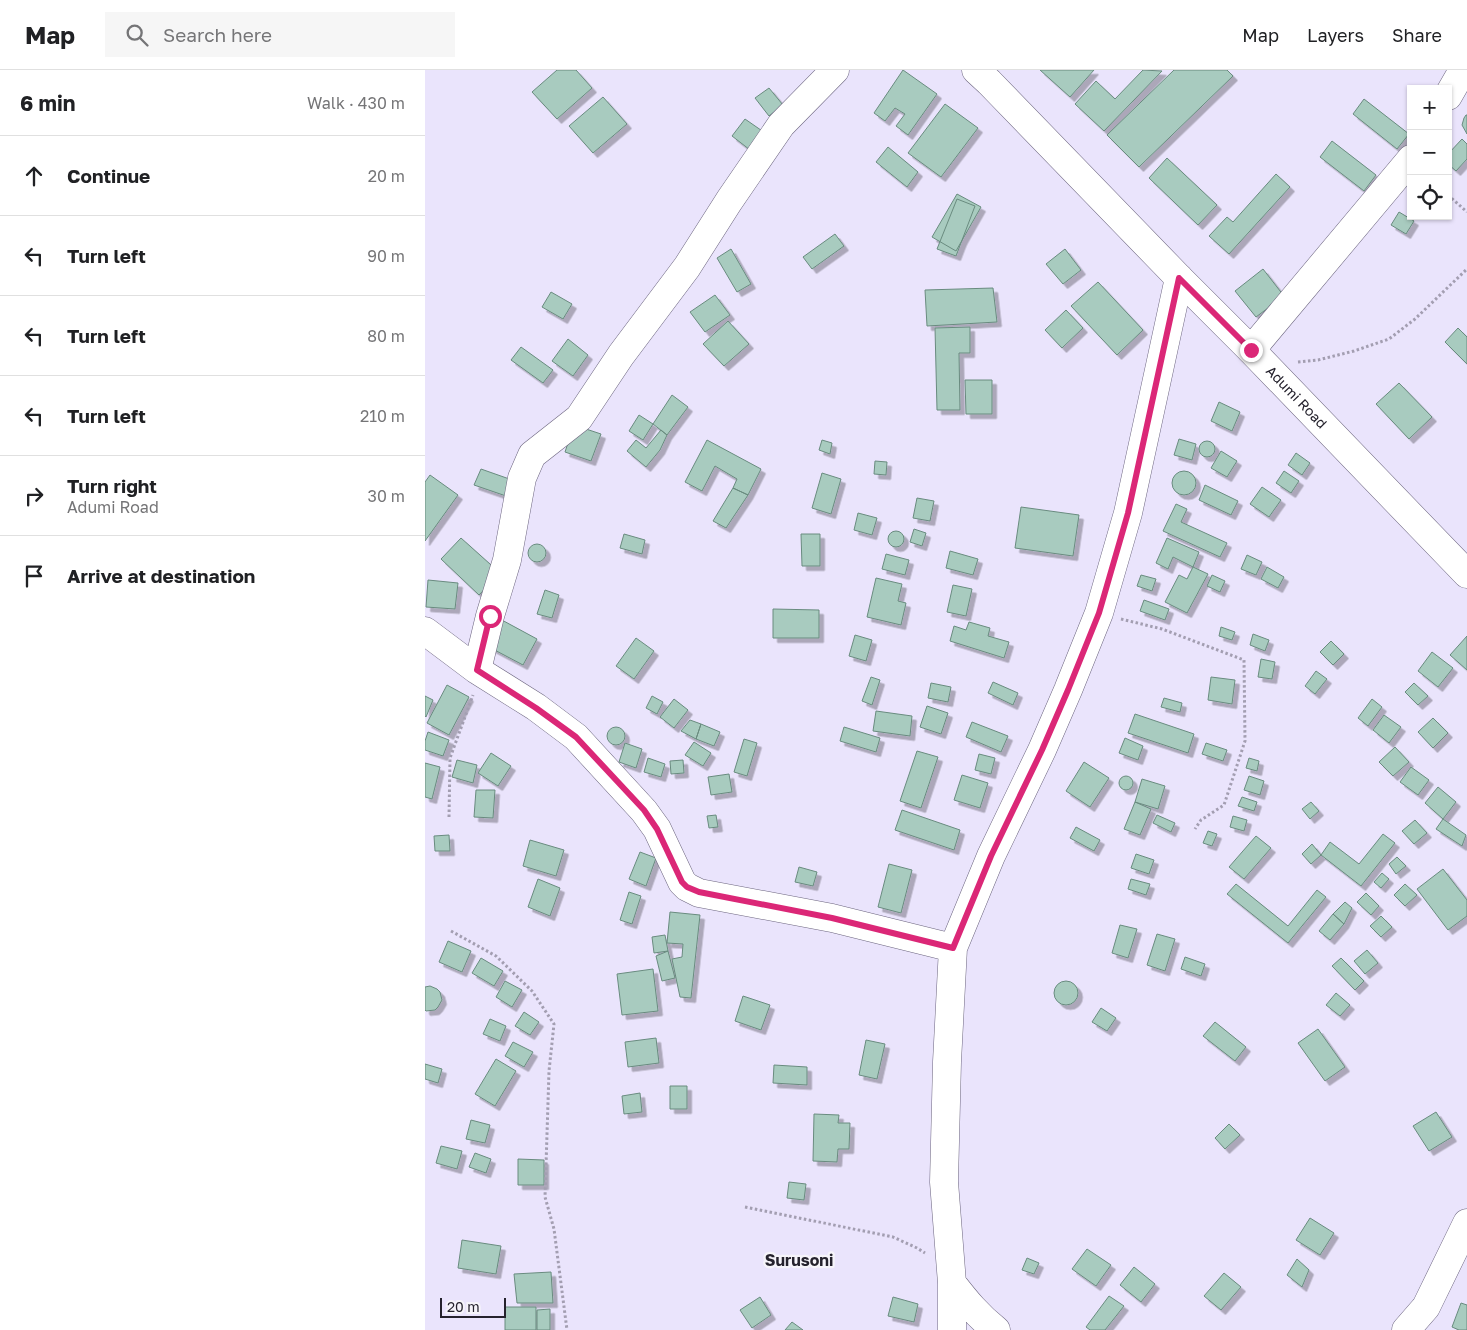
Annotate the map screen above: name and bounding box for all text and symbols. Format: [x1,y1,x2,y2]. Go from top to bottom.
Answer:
search box [105,12,455,57]
text: Map [25,20,75,49]
icon: search [123,21,151,49]
text: Search here [163,23,272,46]
text: Map [1242,24,1279,46]
text: Layers [1307,24,1364,46]
text: Share [1392,24,1442,46]
map controls [1407,85,1452,220]
button: + [1407,85,1452,130]
text: 6 min [20,90,75,116]
text: Walk · 430 m [307,93,405,113]
button: − [1407,130,1452,175]
icon: ahead [20,162,48,190]
text: Continue [67,164,150,187]
text: 20 m [368,166,405,186]
button: locate [1407,175,1452,220]
icon: left [20,242,48,270]
text: Turn left [67,244,146,267]
text: 90 m [367,246,405,266]
icon: left [20,322,48,350]
text: Turn left [67,324,146,347]
text: 80 m [367,326,405,346]
route end [1240,339,1263,362]
street label: Adumi Road [1263,362,1331,432]
icon: left [20,402,48,430]
text: Turn left [67,404,146,427]
text: 210 m [360,406,405,426]
text: Turn right [67,474,157,497]
icon: right [20,482,48,510]
text: 30 m [368,486,405,506]
text: Adumi Road [67,497,159,517]
icon: arrive [20,562,48,590]
text: Arrive at destination [67,564,255,587]
route start [479,605,502,628]
district label: Surusoni [765,1250,833,1270]
scale bar [440,1295,506,1318]
text: 20 m [447,1298,480,1315]

